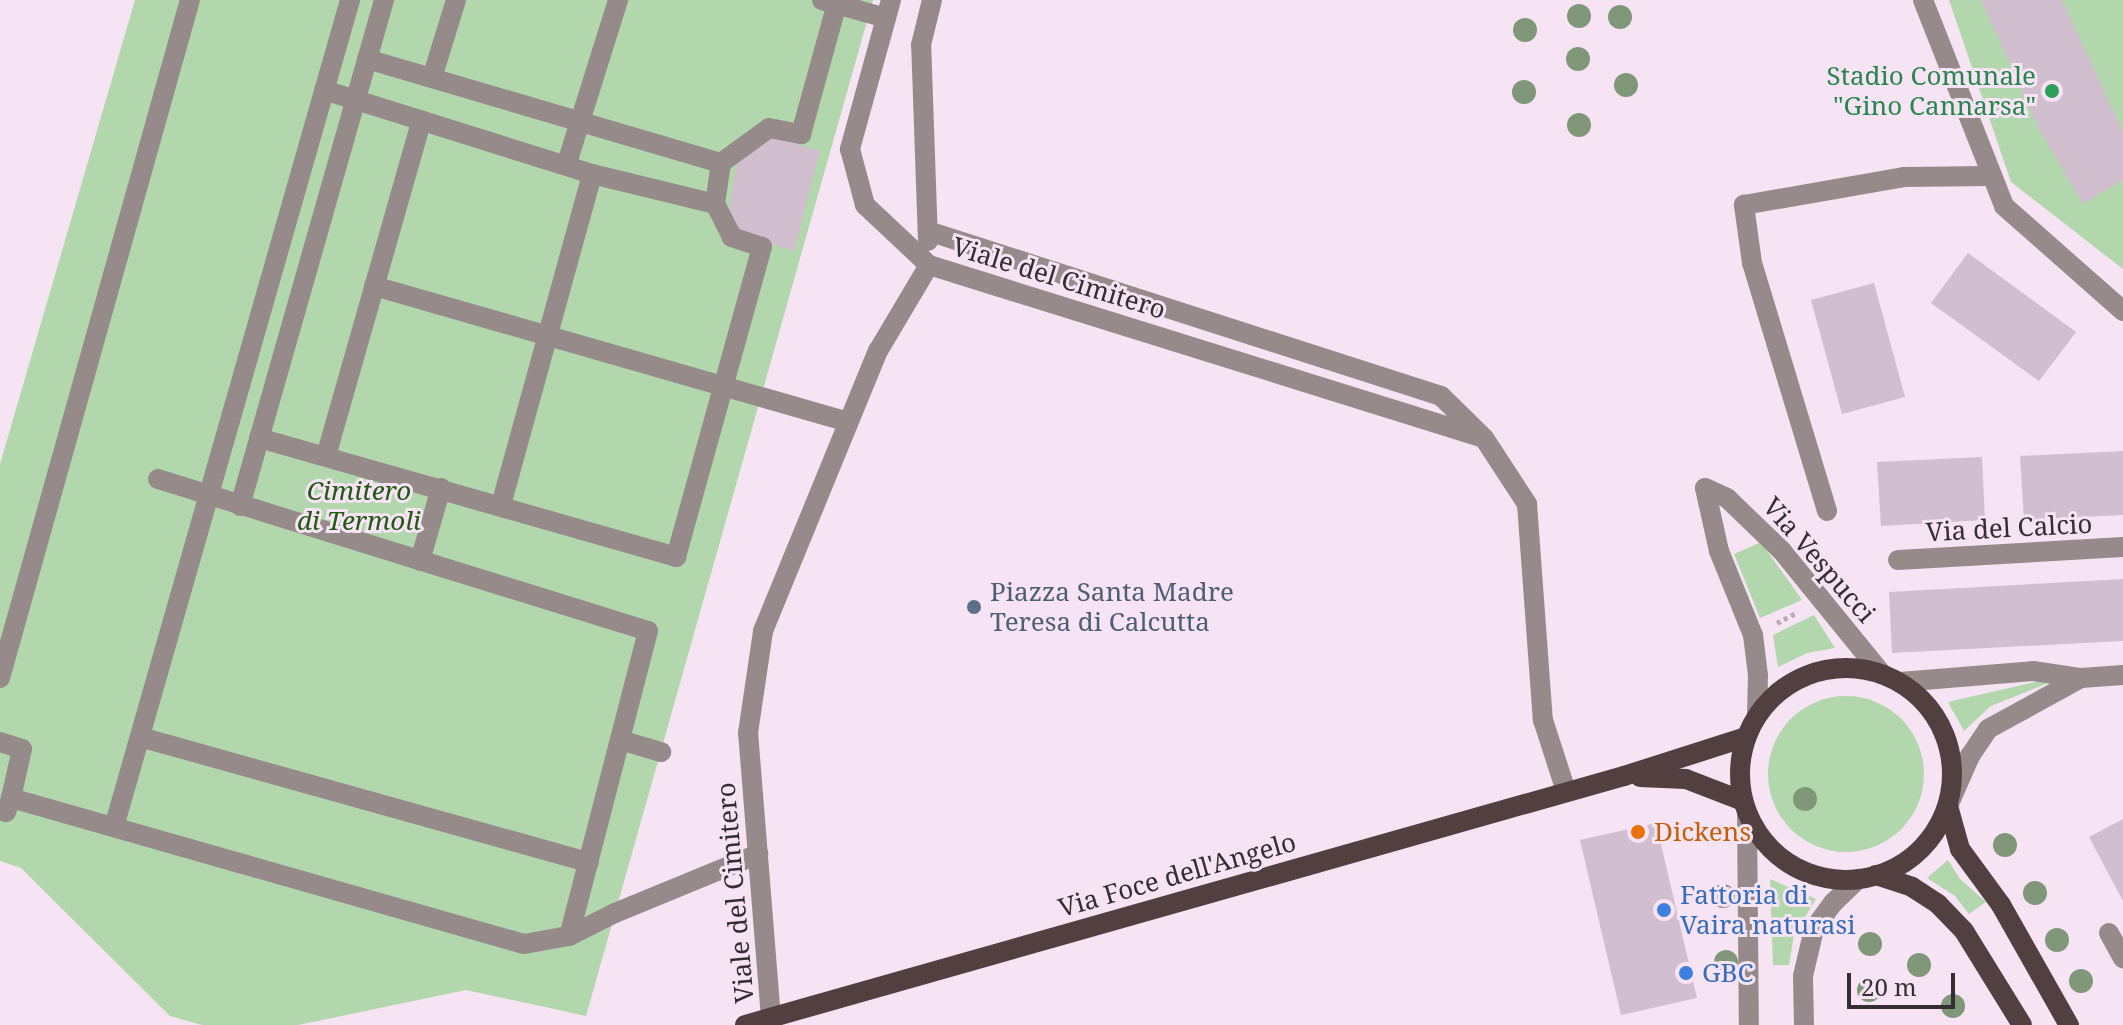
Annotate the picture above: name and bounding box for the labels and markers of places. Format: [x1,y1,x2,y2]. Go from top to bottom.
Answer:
place label: Stadio Comunale "Gino Cannarsa" [1827,60,2036,122]
marker: Stadio Comunale "Gino Cannarsa" [2043,82,2061,100]
place label: Piazza Santa Madre Teresa di Calcutta [990,576,1234,638]
marker: Piazza Santa Madre Teresa di Calcutta [965,598,983,616]
place label: Dickens [1654,816,1751,848]
marker: Dickens [1629,823,1647,841]
place label: Fattoria di Vaira naturasi [1680,879,1856,940]
marker: Fattoria di Vaira naturasi [1655,901,1673,919]
place label: GBC [1702,957,1754,989]
marker: GBC [1677,964,1695,982]

